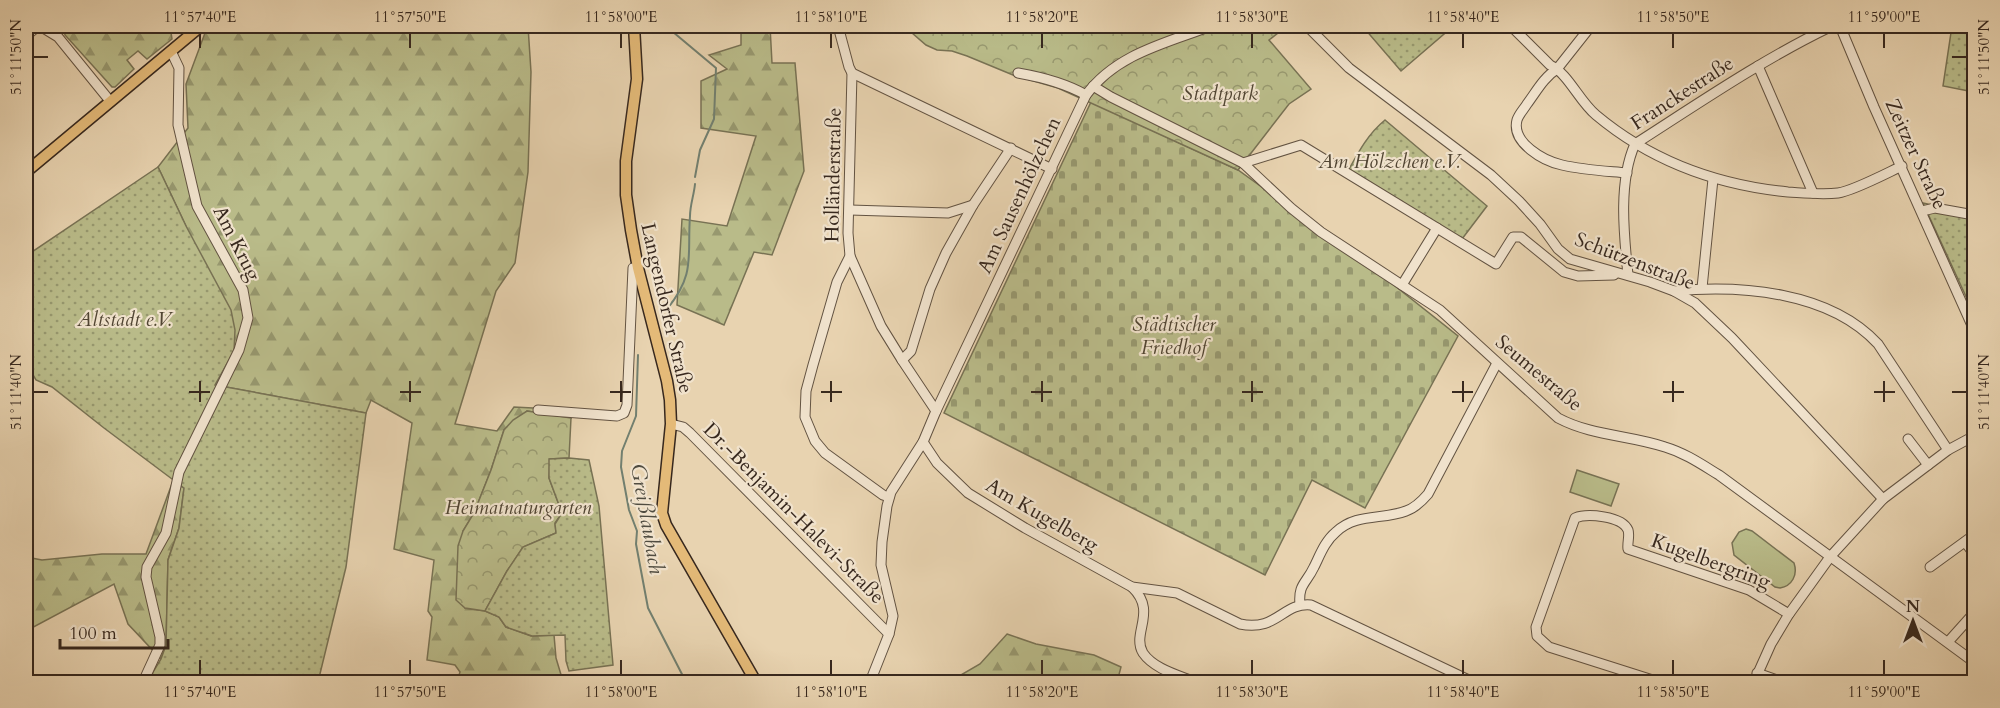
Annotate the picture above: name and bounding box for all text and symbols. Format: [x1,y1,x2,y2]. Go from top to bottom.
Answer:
text: 11°57'40"E [164,7,236,27]
text: 11°57'50"E [374,7,446,27]
text: 11°58'00"E [585,7,657,27]
text: 11°58'10"E [795,7,867,27]
text: 11°58'20"E [1006,7,1078,27]
text: 11°58'30"E [1216,7,1288,27]
text: 11°58'40"E [1427,7,1499,27]
text: 11°58'50"E [1637,7,1709,27]
text: 11°59'00"E [1848,7,1920,27]
text: 51°11'50"N [6,19,26,95]
text: 51°11'50"N [1974,19,1994,95]
street label: Franckestraße [1625,50,1739,136]
park label: Stadtpark [1182,80,1258,107]
street label: Zeitzer Straße [1879,94,1953,214]
street label: Holländerstraße [818,107,848,243]
street label: Am Sausenhölzchen [971,112,1067,278]
park label: Am Hölzchen e.V. [1318,148,1462,175]
street label: Am Krug [207,201,268,286]
street label: Langendorfer Straße [634,220,700,396]
street label: Schützenstraße [1571,226,1699,296]
park label: Altstadt e.V. [76,306,174,333]
park label: Städtischer Friedhof [1132,311,1217,361]
street label: Seumestraße [1490,329,1588,417]
text: 51°11'40"N [6,354,26,430]
text: 51°11'40"N [1974,354,1994,430]
street label: Dr.-Benjamin-Halevi-Straße [697,416,891,610]
water label: Greißlaubach [623,462,671,576]
street label: Am Kugelberg [981,472,1104,559]
park label: Heimatnaturgarten [445,494,592,521]
street label: Kugelbergring [1648,527,1775,595]
north arrow [1883,591,1943,651]
text: N [1906,596,1920,618]
scale bar [60,612,168,650]
text: 100 m [69,621,117,646]
text: 11°57'40"E [164,682,236,702]
text: 11°57'50"E [374,682,446,702]
text: 11°58'00"E [585,682,657,702]
text: 11°58'10"E [795,682,867,702]
text: 11°58'20"E [1006,682,1078,702]
text: 11°58'30"E [1216,682,1288,702]
text: 11°58'40"E [1427,682,1499,702]
text: 11°58'50"E [1637,682,1709,702]
text: 11°59'00"E [1848,682,1920,702]

